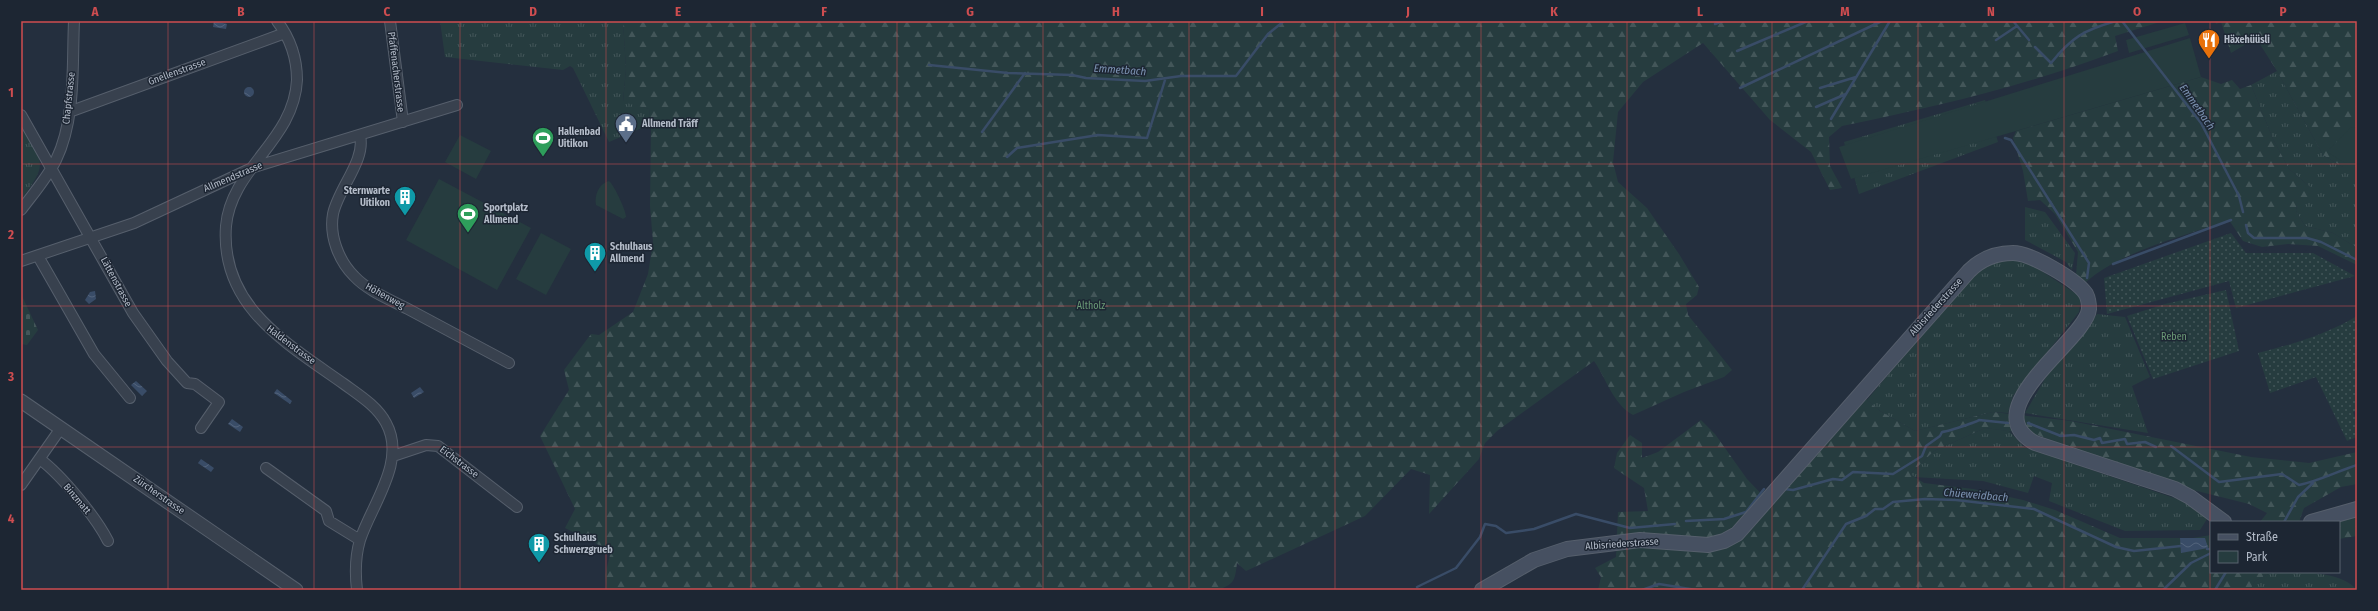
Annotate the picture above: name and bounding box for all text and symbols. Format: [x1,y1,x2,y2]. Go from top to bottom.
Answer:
text: A [90,4,99,19]
text: B [237,4,245,19]
text: C [384,4,391,19]
text: D [529,4,537,19]
text: E [675,4,681,19]
text: F [821,4,827,19]
text: G [966,4,974,19]
text: H [1112,4,1120,19]
text: I [1260,4,1264,19]
text: J [1405,4,1410,19]
text: K [1550,4,1558,19]
text: L [1697,4,1703,19]
text: M [1840,4,1850,19]
text: N [1987,4,1995,19]
text: O [2133,4,2141,19]
text: P [2279,4,2287,19]
restaurant icon: Häxehüüsli [2196,27,2222,60]
street label: Pfaffenacherstrasse [385,31,407,113]
place label: Häxehüüsli [2224,34,2270,46]
street label: Gnellenstrasse [147,56,207,88]
water label: Emmetbach [1093,62,1147,78]
street label: Chapfstrasse [60,71,78,125]
water label: Emmetbach [2177,82,2218,133]
text: 1 [8,85,14,100]
public building icon: Allmend Träff [613,111,639,144]
place label: Allmend Träff [641,118,699,130]
sports icon: Hallenbad Uitikon [530,125,556,158]
place label: Hallenbad Uitikon [558,126,600,150]
street label: Allmendstrasse [202,159,264,195]
building icon: Sternwarte Uitikon [392,184,418,217]
place label: Sternwarte Uitikon [344,185,390,209]
sports icon: Sportplatz Allmend [455,201,481,234]
place label: Sportplatz Allmend [483,202,529,226]
text: 2 [7,227,14,242]
building icon: Schulhaus Allmend [582,240,608,273]
place label: Schulhaus Allmend [609,241,653,265]
street label: Lättenstrasse [98,255,134,309]
street label: Albisriederstrasse [1907,276,1965,338]
street label: Höhenweg [363,280,407,312]
park label: Altholz [1077,300,1105,312]
street label: Haldenstrasse [264,323,318,367]
park label: Reben [2161,331,2187,343]
text: 3 [7,369,14,384]
street label: Eichstrasse [437,443,481,481]
street label: Zürcherstrasse [131,473,187,517]
street label: Binzmatt [61,481,94,517]
water label: Chüeweidbach [1943,486,2009,504]
text: 4 [8,511,15,526]
legend [2210,521,2340,573]
text: Straße [2246,530,2278,544]
building icon: Schulhaus Schwerzgrueb [526,531,552,564]
place label: Schulhaus Schwerzgrueb [554,532,613,556]
street label: Albisriederstrasse [1585,535,1659,553]
text: Park [2246,550,2268,564]

